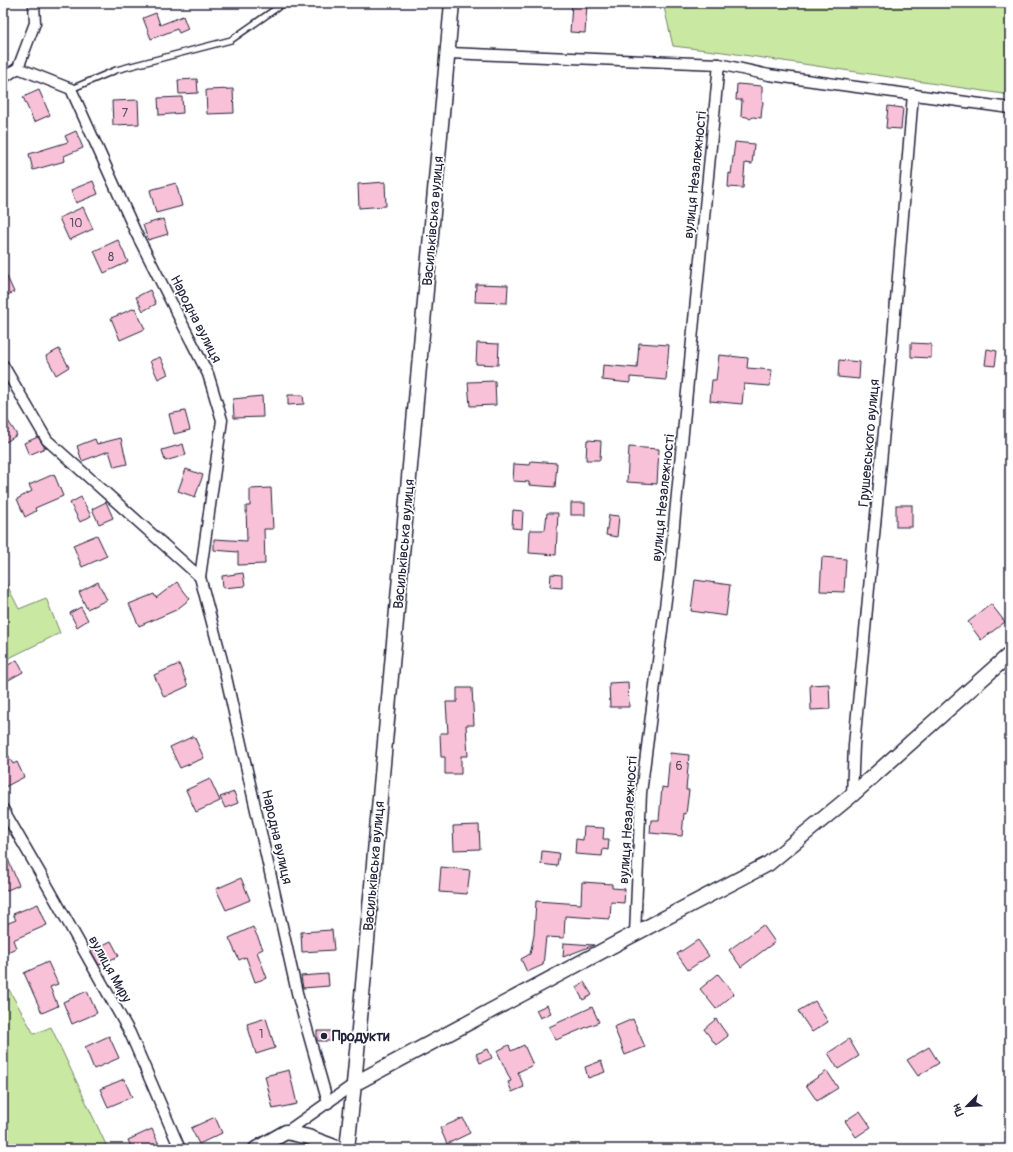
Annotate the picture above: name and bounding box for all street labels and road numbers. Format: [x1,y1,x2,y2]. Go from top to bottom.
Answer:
street label: вулиця Незалежності [680,110,710,240]
street label: Васильківська вулиця [419,155,447,287]
street label: Народна вулиця [167,272,225,366]
street label: Грушевського вулиця [855,378,883,508]
street label: вулиця Незалежності [648,433,678,563]
street label: Васильківська вулиця [390,478,418,610]
street label: вулиця Незалежності [615,755,641,884]
street label: Народна вулиця [258,788,296,886]
street label: Васильківська вулиця [360,800,388,932]
street label: вулиця Миру [85,933,135,1005]

